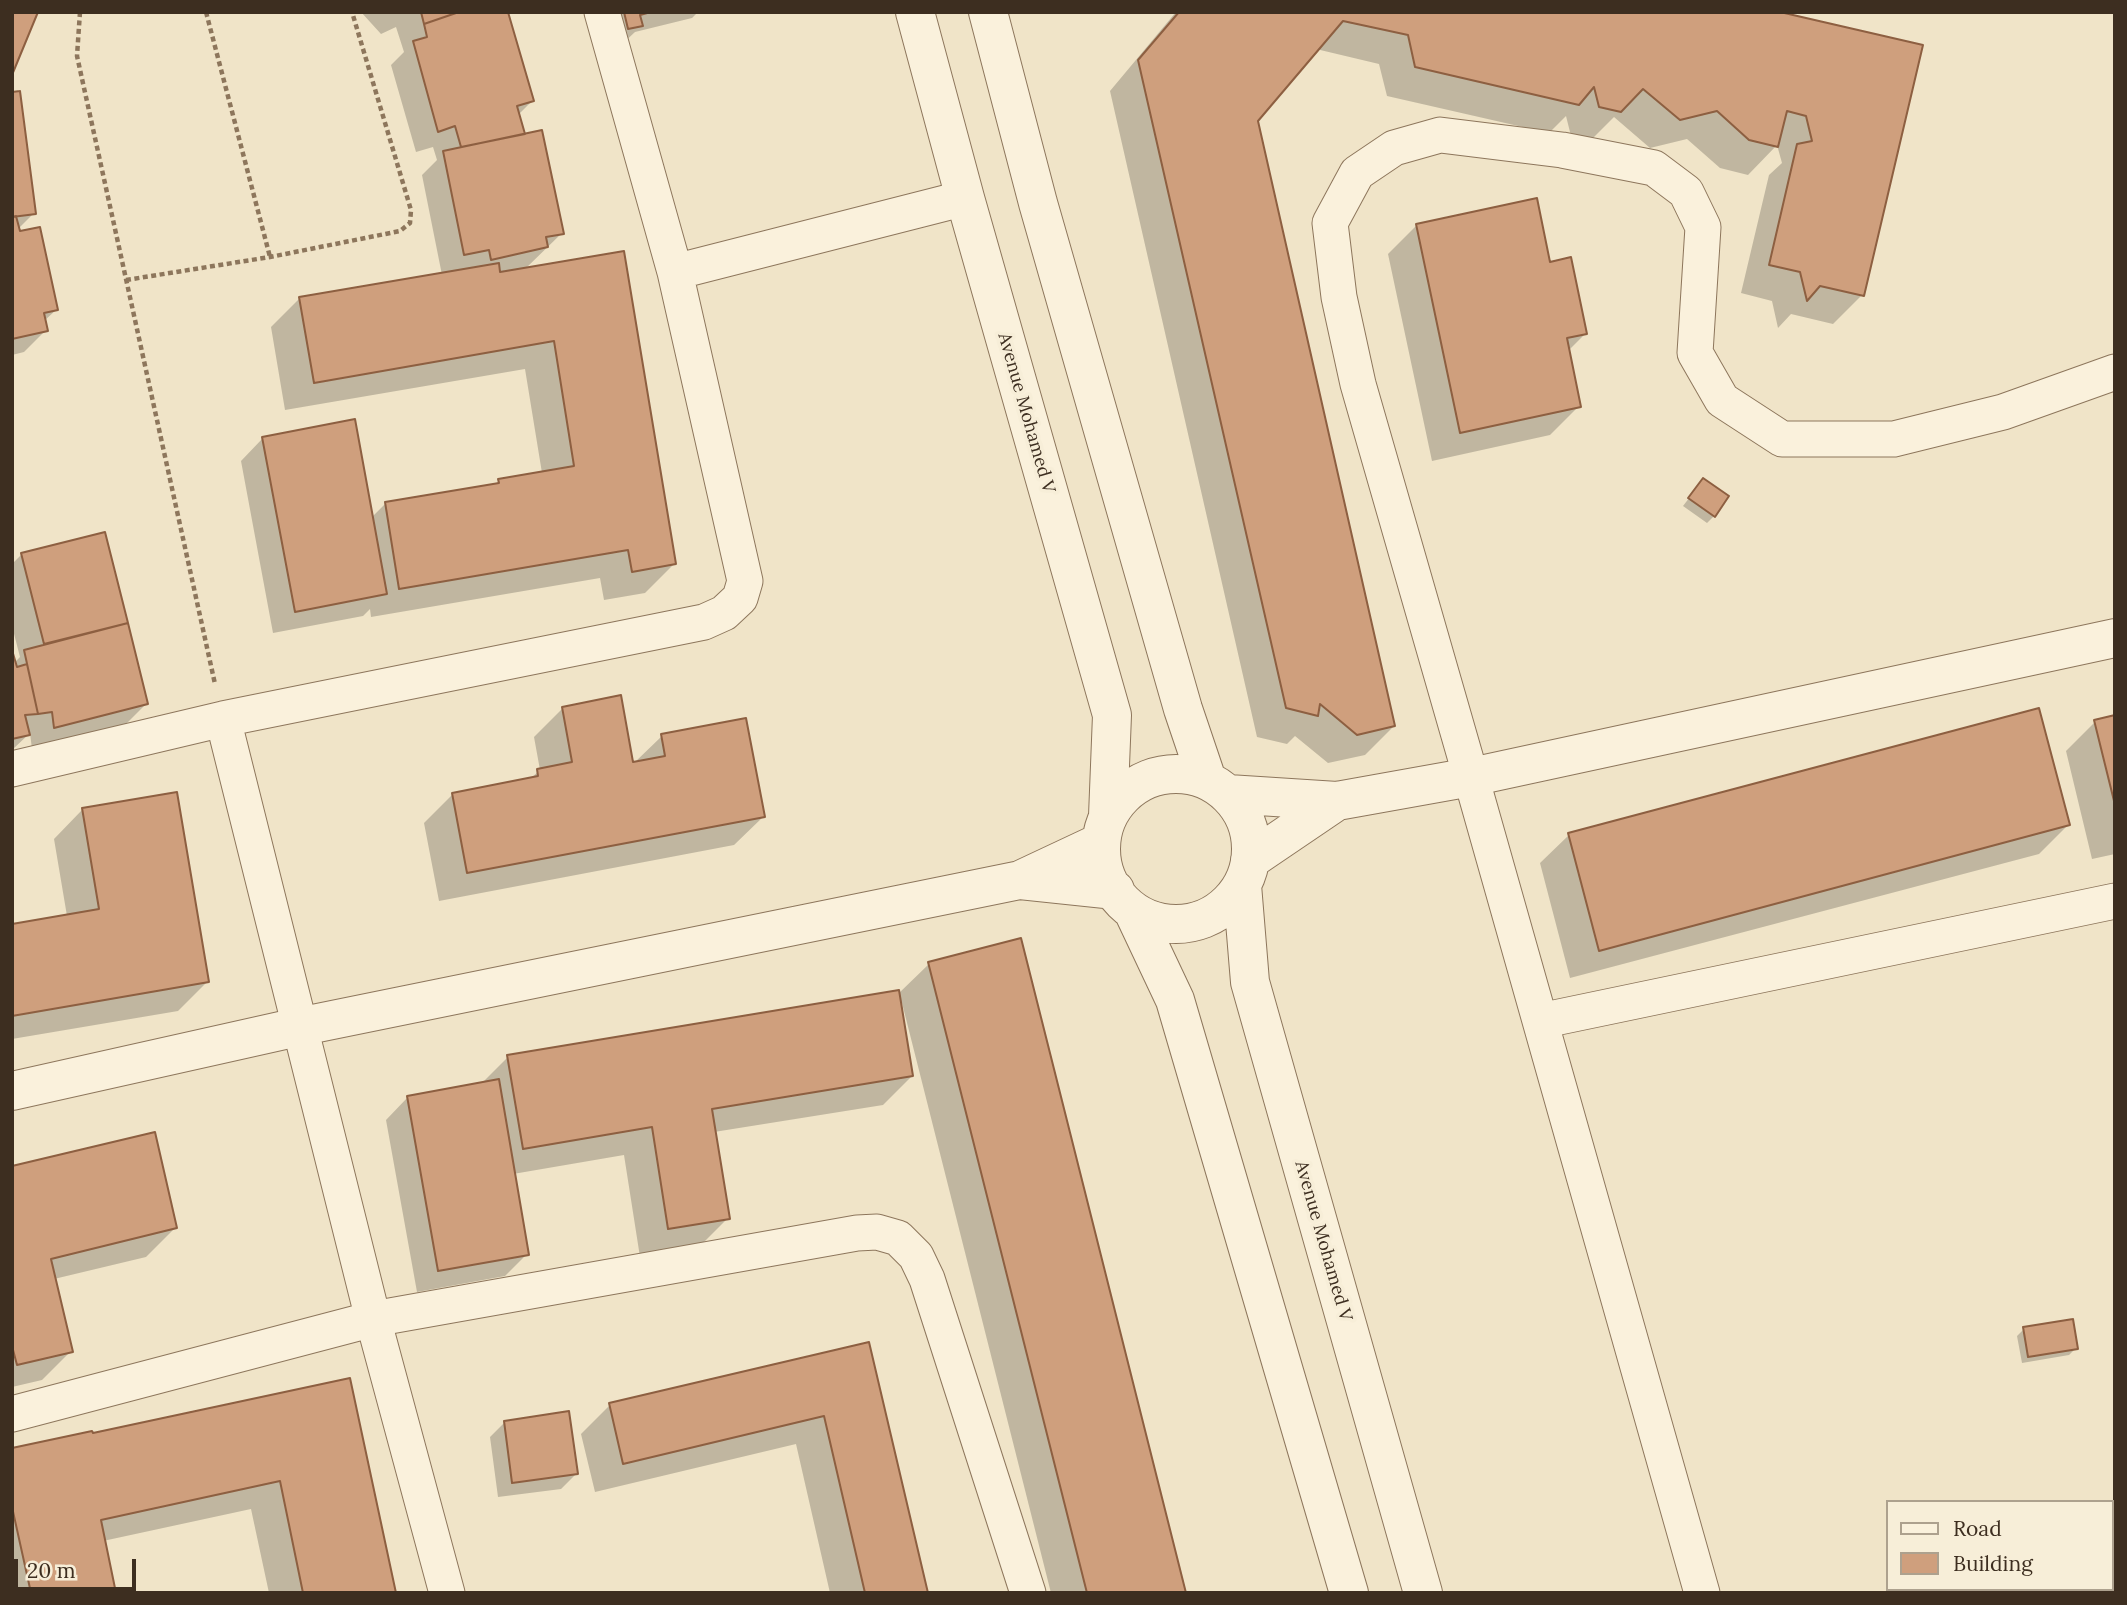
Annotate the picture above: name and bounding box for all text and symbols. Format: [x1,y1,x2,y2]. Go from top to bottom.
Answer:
street label: Avenue Mohamed V [993,330,1059,496]
street label: Avenue Mohamed V [1290,1158,1356,1324]
legend [1885,1500,2113,1591]
text: Road [1953,1515,2002,1542]
scale bar [18,1546,140,1590]
text: Building [1953,1550,2033,1577]
text: 20 m [27,1557,76,1584]

